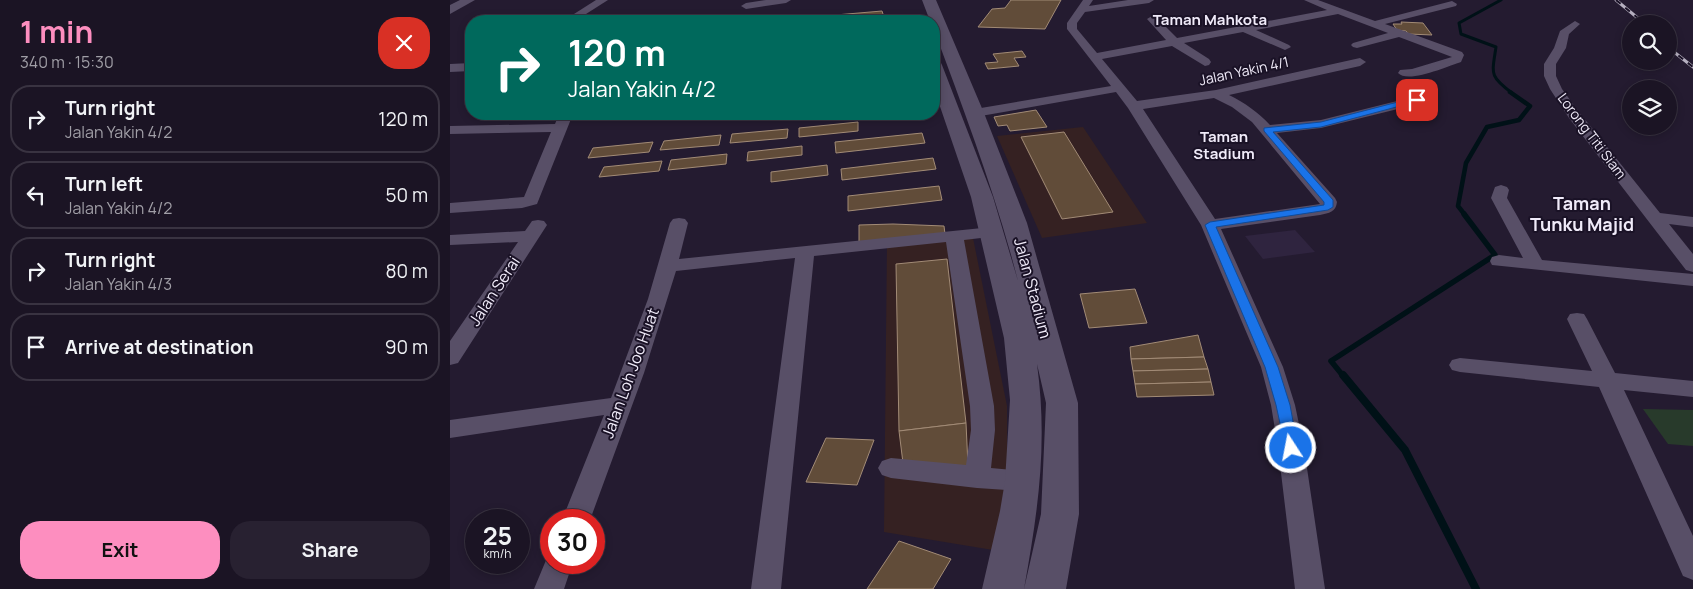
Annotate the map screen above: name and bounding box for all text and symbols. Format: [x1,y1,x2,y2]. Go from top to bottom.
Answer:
district label: Taman Mahkota [1153,9,1267,30]
text: 1 min [20,11,93,52]
map controls [1622,15,1677,135]
button: search [1622,15,1677,70]
button: close [378,17,430,69]
text: 120 m [568,29,666,77]
icon: right [485,35,550,100]
text: 340 m · 15:30 [20,51,114,73]
street label: Jalan Yakin 4/1 [1197,52,1291,89]
text: Jalan Yakin 4/2 [568,74,716,104]
pin [1396,79,1438,121]
button: layers [1622,80,1677,135]
icon: arrive [1403,86,1431,114]
street label: Lorong Titi Siam [1554,89,1631,183]
text: Turn right [65,95,155,121]
icon: right [22,105,50,133]
text: 120 m [378,106,428,132]
text: Jalan Yakin 4/2 [65,121,172,143]
district label: Taman Stadium [1193,126,1255,164]
text: Turn left [65,171,143,197]
icon: left [22,181,50,209]
text: 50 m [386,182,428,208]
district label: Taman Tunku Majid [1530,191,1634,236]
text: Jalan Yakin 4/2 [65,197,172,219]
street label: Jalan Stadium [1009,235,1057,341]
text: Turn right [65,247,155,273]
street label: Jalan Serai [463,252,525,330]
icon: right [22,257,50,285]
text: 80 m [385,258,428,284]
text: Jalan Yakin 4/3 [65,273,172,295]
street label: Jalan Loh Joo Huat [596,305,664,441]
icon: arrive [22,333,50,361]
text: Arrive at destination [65,334,254,360]
text: 90 m [385,334,428,360]
position arrow [1264,421,1316,473]
speed limit sign: 30 [540,509,605,574]
text: 25 [483,518,512,553]
button: Exit [20,521,220,579]
button: Share [230,521,430,579]
text: km/h [484,545,511,562]

